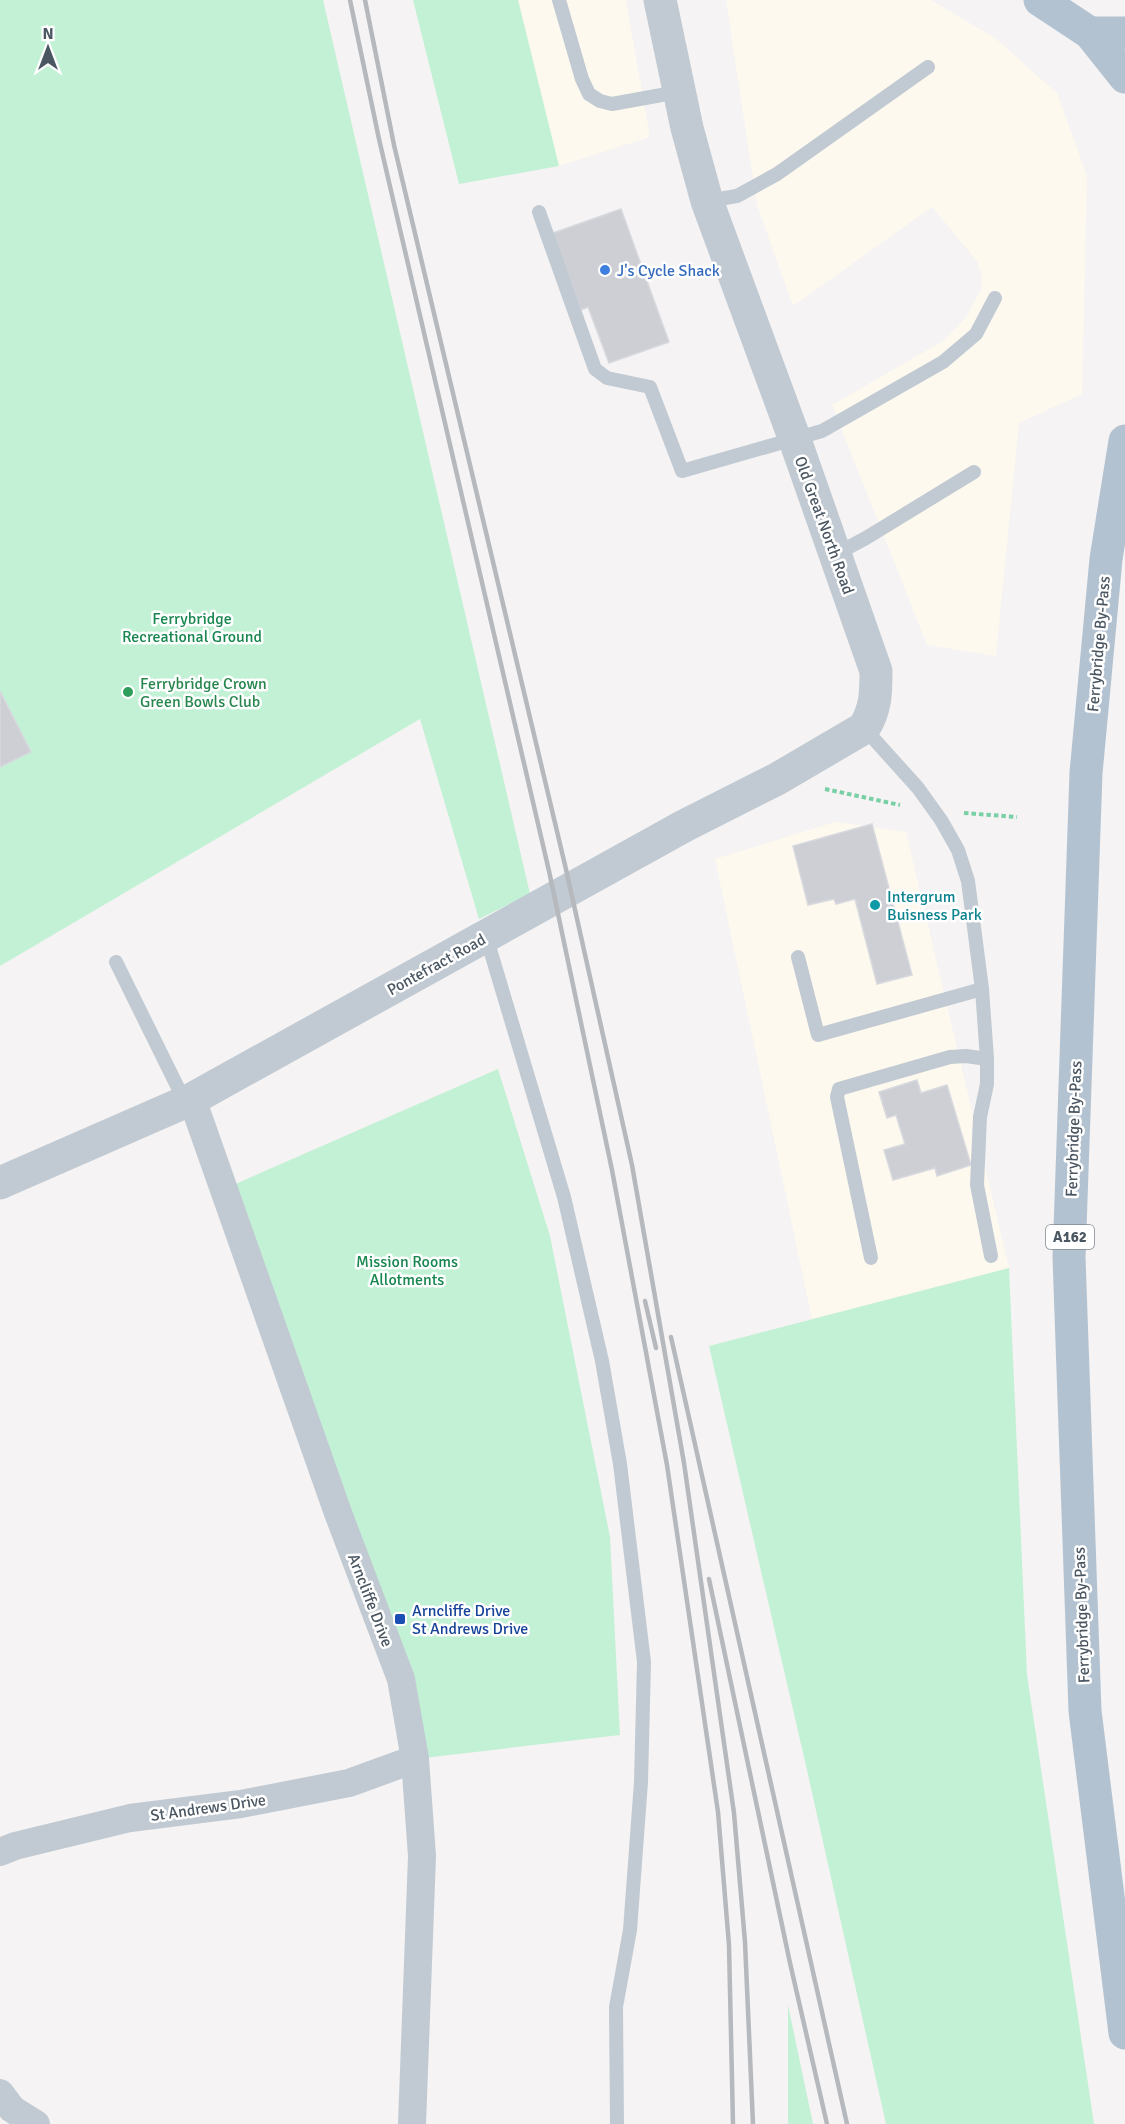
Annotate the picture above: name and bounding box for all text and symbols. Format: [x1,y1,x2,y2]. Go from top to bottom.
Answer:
north arrow [18,18,78,78]
text: N [42,24,54,44]
place label: J's Cycle Shack [617,261,720,281]
marker: J's Cycle Shack [598,263,612,277]
street label: Old Great North Road [790,454,858,597]
street label: Ferrybridge By-Pass [1083,575,1115,713]
park label: Ferrybridge Recreational Ground [122,609,262,647]
place label: Ferrybridge Crown Green Bowls Club [140,674,267,712]
marker: Ferrybridge Crown Green Bowls Club [121,685,135,699]
place label: Intergrum Buisness Park [887,887,982,925]
marker: Intergrum Buisness Park [868,898,882,912]
street label: Pontefract Road [384,930,489,1000]
street label: Ferrybridge By-Pass [1062,1061,1086,1198]
road number: A162 [1046,1225,1094,1249]
park label: Mission Rooms Allotments [356,1252,458,1290]
street label: Ferrybridge By-Pass [1070,1546,1094,1683]
street label: Arncliffe Drive [343,1551,397,1650]
place label: Arncliffe Drive St Andrews Drive [412,1601,528,1639]
marker: Arncliffe Drive St Andrews Drive [393,1612,407,1626]
street label: St Andrews Drive [149,1790,267,1826]

